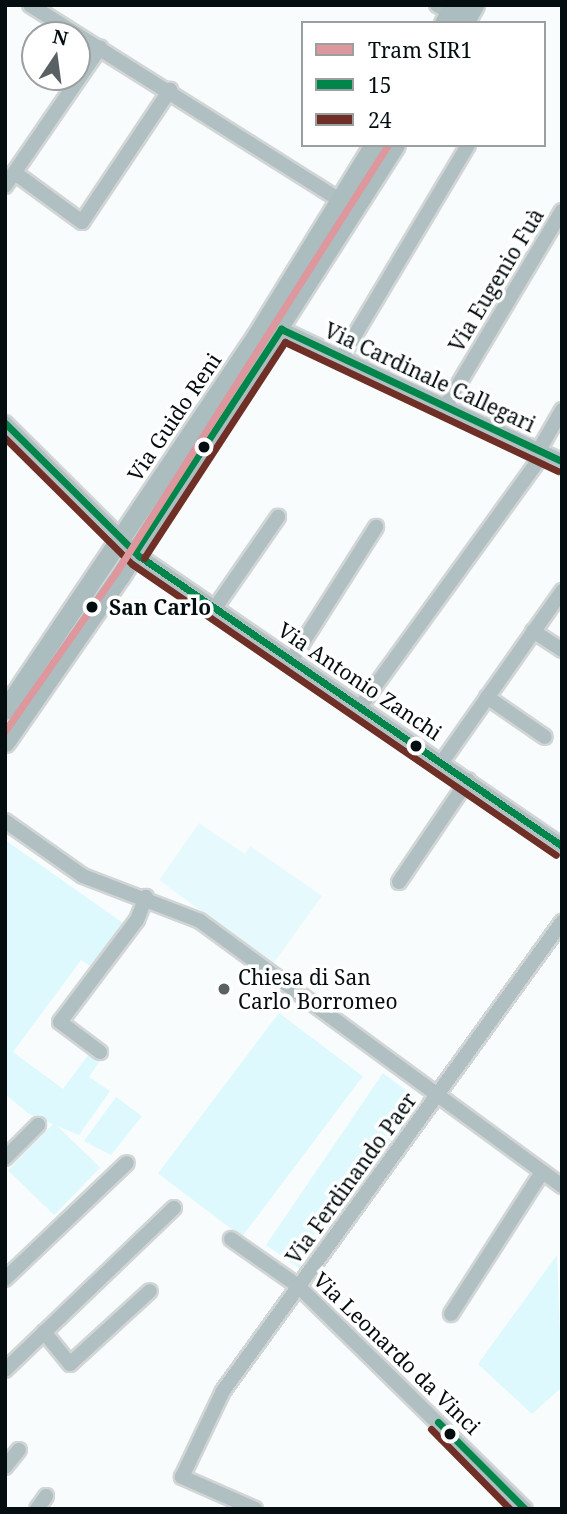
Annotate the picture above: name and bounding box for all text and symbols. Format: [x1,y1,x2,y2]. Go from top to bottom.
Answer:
north arrow [21,21,91,91]
legend [301,21,546,147]
text: N [50,23,70,52]
text: Tram SIR1 [368,36,472,64]
text: 15 [368,71,391,99]
text: 24 [368,106,391,134]
street label: Via Eugenio Fuà [443,204,549,356]
street label: Via Cardinale Callegari [321,317,539,437]
street label: Via Guido Reni [122,348,226,486]
unlabelled marker [197,440,211,454]
place label: San Carlo [109,594,211,620]
marker: San Carlo [81,596,103,618]
street label: Via Antonio Zanchi [273,617,447,745]
unlabelled marker [409,739,423,753]
place label: Chiesa di San Carlo Borromeo [238,964,398,1014]
marker: Chiesa di San Carlo Borromeo [216,981,232,997]
street label: Via Ferdinando Paer [280,1087,422,1269]
street label: Via Leonardo da Vinci [308,1267,486,1439]
unlabelled marker [443,1427,457,1441]

